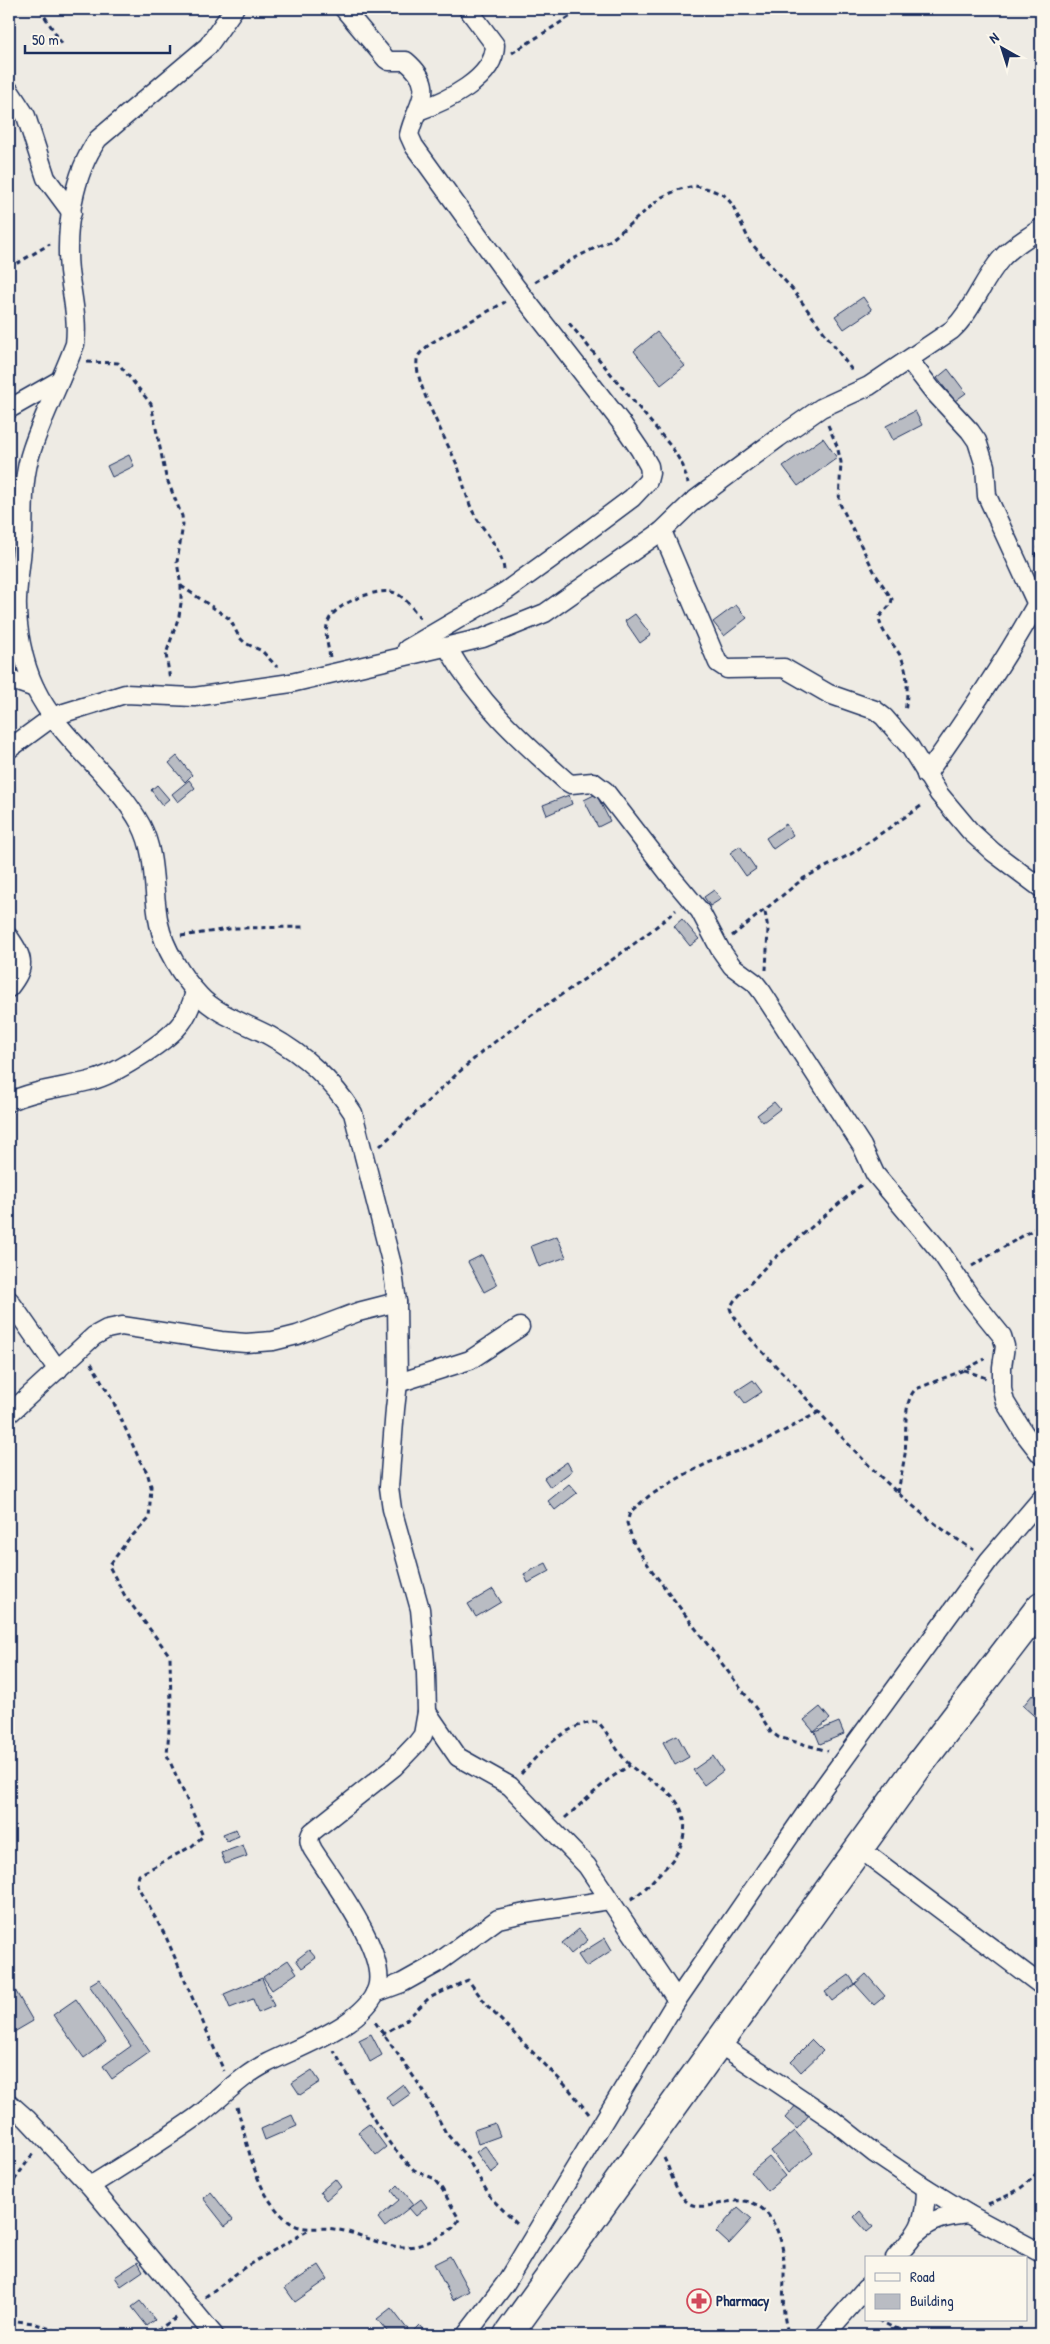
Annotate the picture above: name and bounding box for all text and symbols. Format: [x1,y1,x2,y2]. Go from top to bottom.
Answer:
scale bar [25,22,170,54]
north arrow [978,22,1028,72]
text: N [985,27,1003,47]
text: 50 m [32,29,59,50]
legend [865,2256,1028,2322]
text: Road [910,2266,935,2287]
pharmacy icon: Pharmacy [686,2288,712,2314]
place label: Pharmacy [716,2290,770,2312]
text: Building [910,2290,954,2311]

